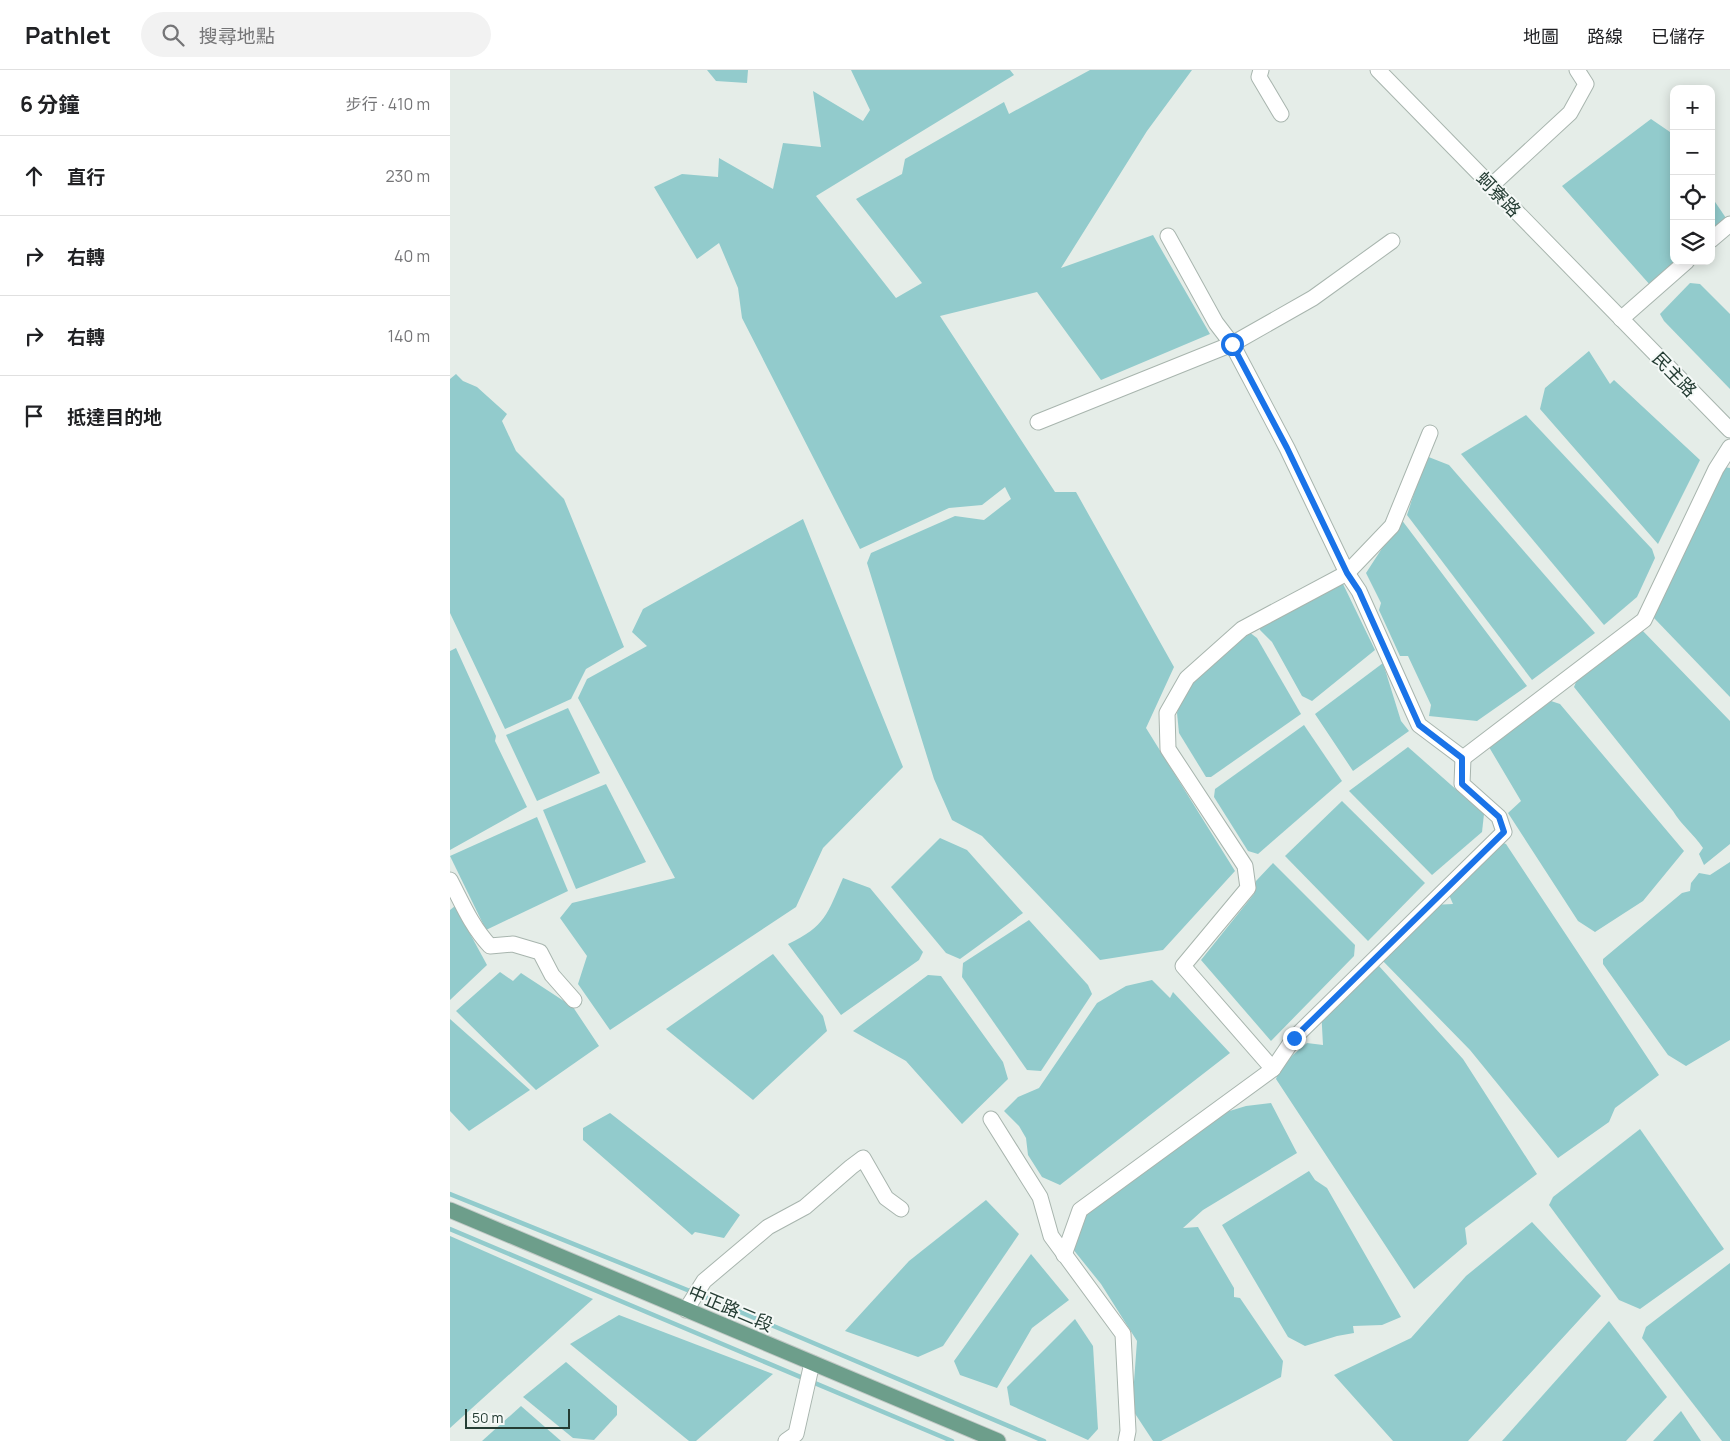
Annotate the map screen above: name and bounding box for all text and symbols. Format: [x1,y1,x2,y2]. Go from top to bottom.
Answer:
search box [141,12,491,57]
text: Pathlet [25,18,111,51]
icon: search [159,21,187,49]
text: 搜尋地點 [199,23,275,49]
text: 地圖 [1523,24,1559,48]
text: 路線 [1587,24,1623,48]
text: 已儲存 [1651,24,1705,48]
map controls [1670,85,1715,265]
button: + [1670,85,1715,130]
text: 6 分鐘 [20,90,79,118]
text: 步行 · 410 m [346,93,430,115]
button: − [1670,130,1715,175]
icon: ahead [20,162,48,190]
text: 直行 [67,164,105,190]
text: 230 m [386,165,430,187]
street label: 蚵寮路 [1472,166,1526,222]
button: locate [1670,175,1715,220]
button: layers [1670,220,1715,265]
icon: right [20,242,48,270]
text: 右轉 [67,244,105,270]
text: 40 m [394,245,430,267]
icon: right [20,322,48,350]
text: 右轉 [67,324,105,350]
text: 140 m [388,325,430,347]
route start [1221,333,1244,356]
street label: 民主路 [1648,346,1702,402]
icon: arrive [20,402,48,430]
text: 抵達目的地 [67,404,162,430]
route end [1283,1027,1306,1050]
street label: 中正路二段 [685,1279,777,1337]
scale bar [465,1406,570,1429]
text: 50 m [472,1408,503,1427]

